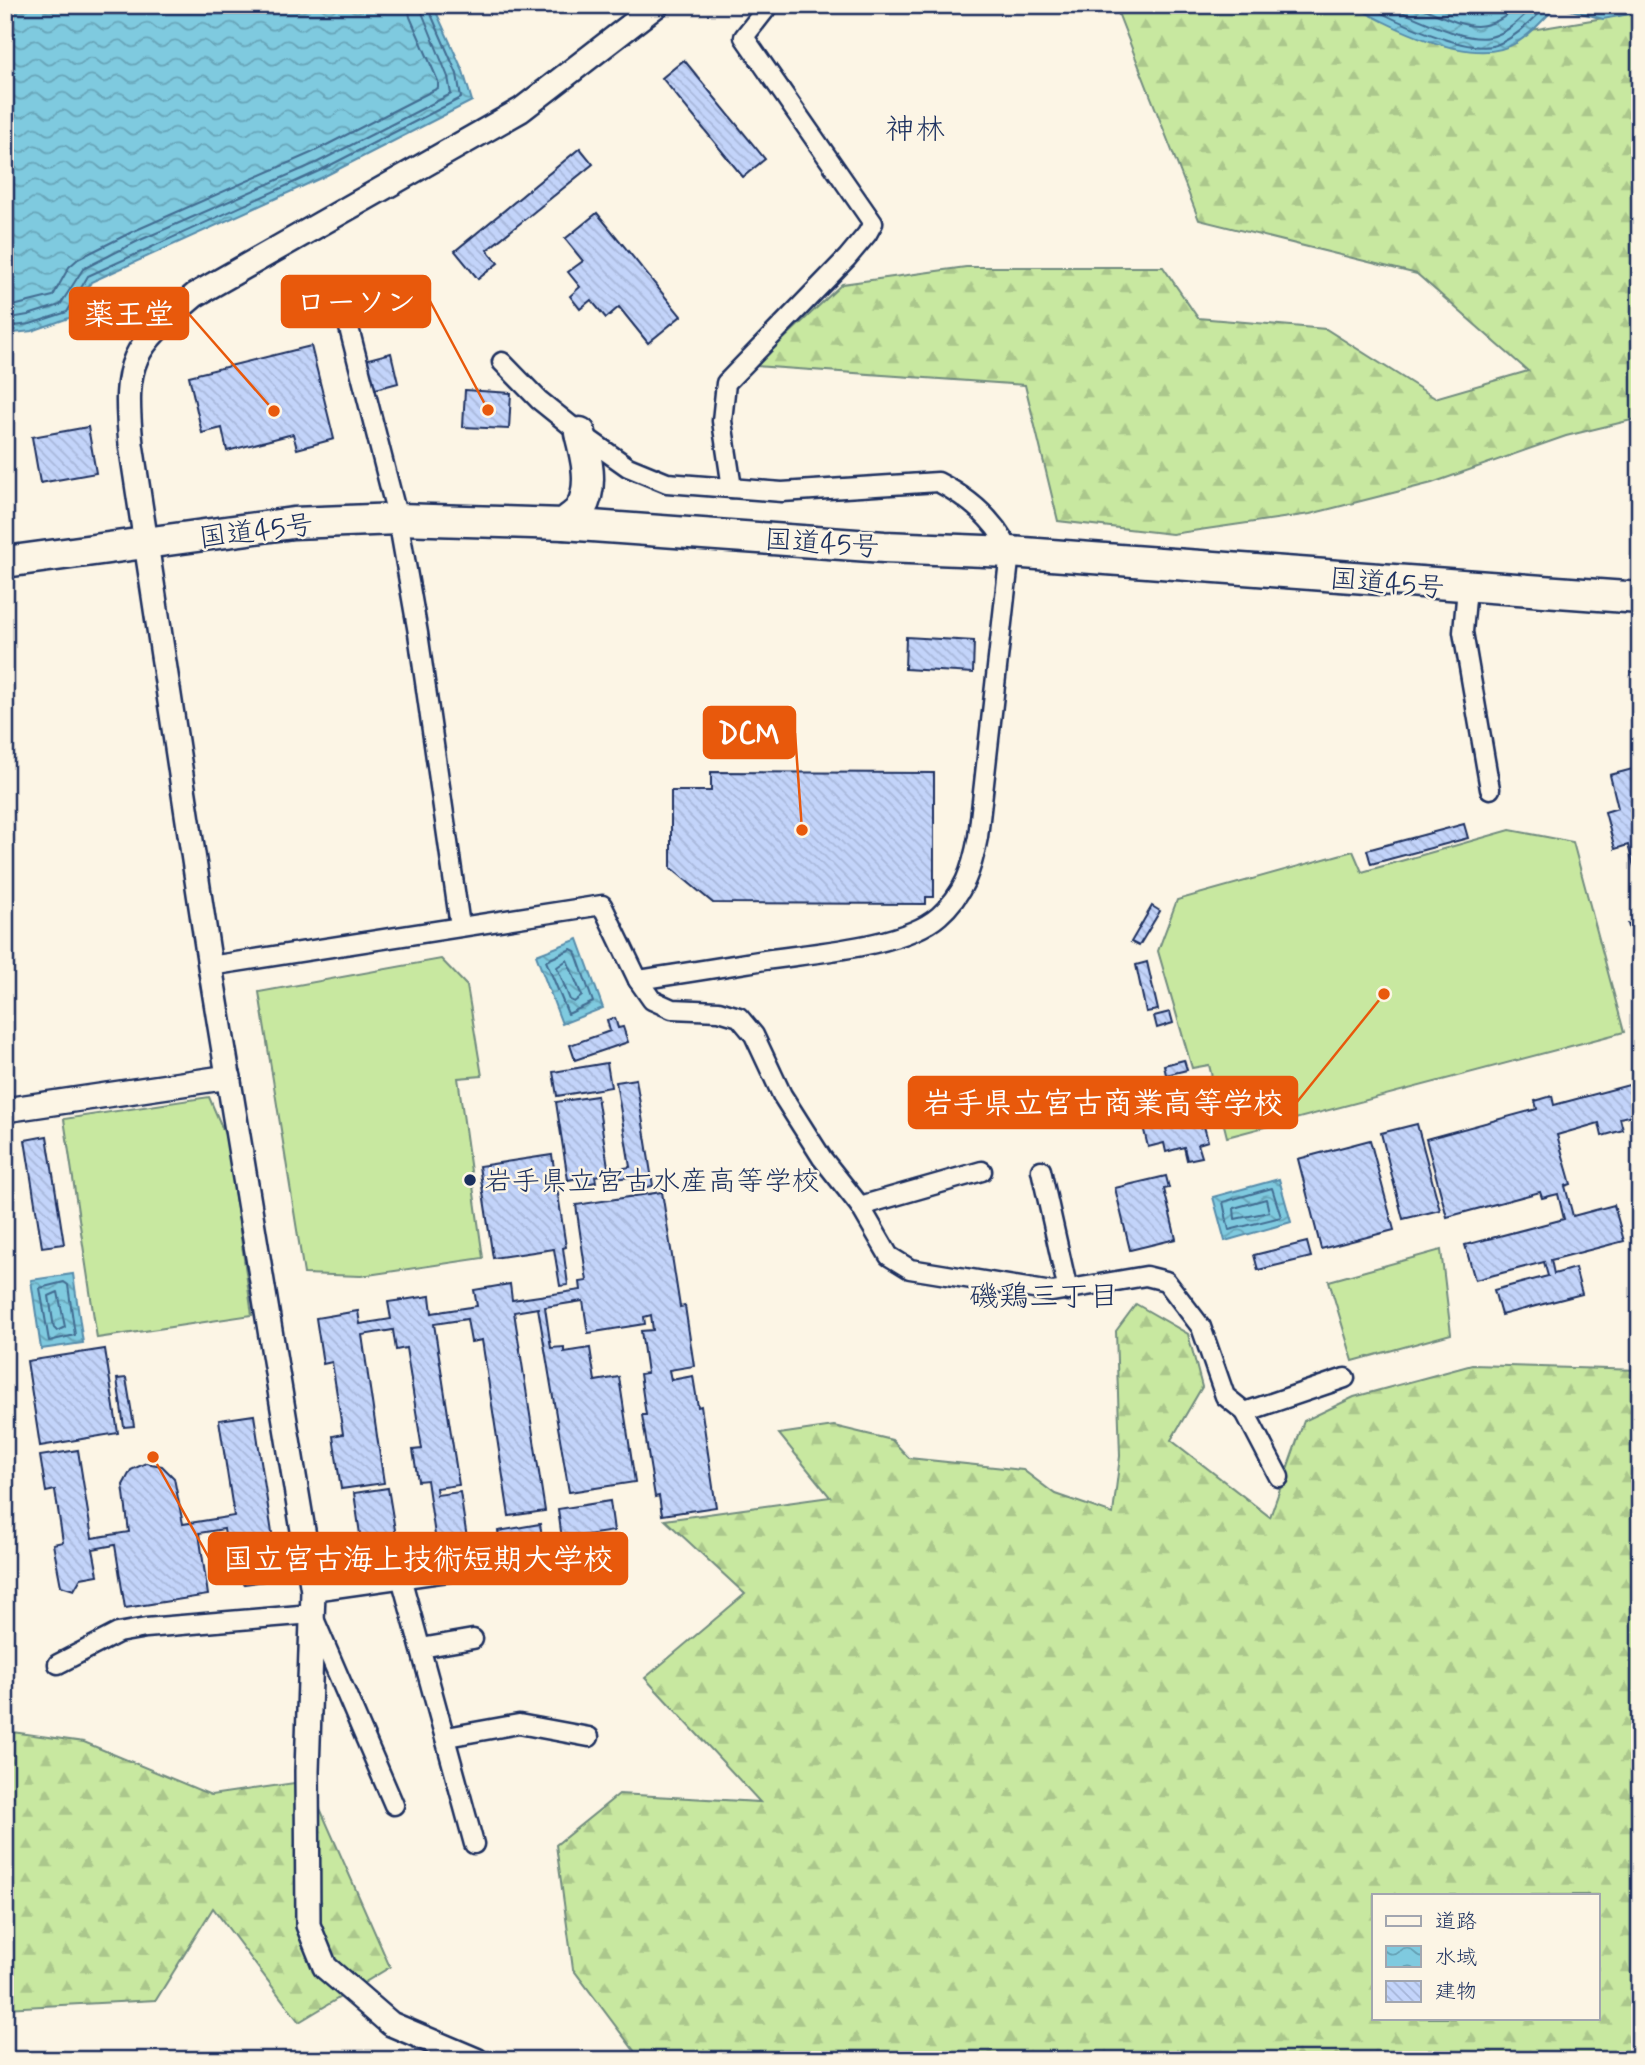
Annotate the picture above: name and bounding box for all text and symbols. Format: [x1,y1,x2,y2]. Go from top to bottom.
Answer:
district label: 神林 [885,111,945,150]
callout: ローソン [282,276,430,327]
text: ローソン [296,284,416,323]
callout: 薬王堂 [70,288,188,339]
text: 薬王堂 [84,296,174,335]
street label: 国道45号 [197,507,316,558]
street label: 国道45号 [763,522,881,567]
street label: 国道45号 [1328,561,1446,608]
callout: DCM [704,707,795,758]
text: DCM [718,715,780,754]
callout: 岩手県立宮古商業高等学校 [909,1077,1297,1128]
text: 岩手県立宮古商業高等学校 [923,1085,1283,1124]
place label: 岩手県立宮古水産高等学校 [484,1164,820,1201]
marker: 岩手県立宮古水産高等学校 [462,1172,478,1188]
district label: 磯鶏三丁目 [969,1278,1119,1317]
callout: 国立宮古海上技術短期大学校 [209,1533,627,1584]
text: 国立宮古海上技術短期大学校 [223,1541,613,1580]
legend [1372,1894,1600,2020]
text: 道路 [1435,1908,1477,1936]
text: 水域 [1435,1944,1477,1972]
text: 建物 [1435,1978,1477,2006]

